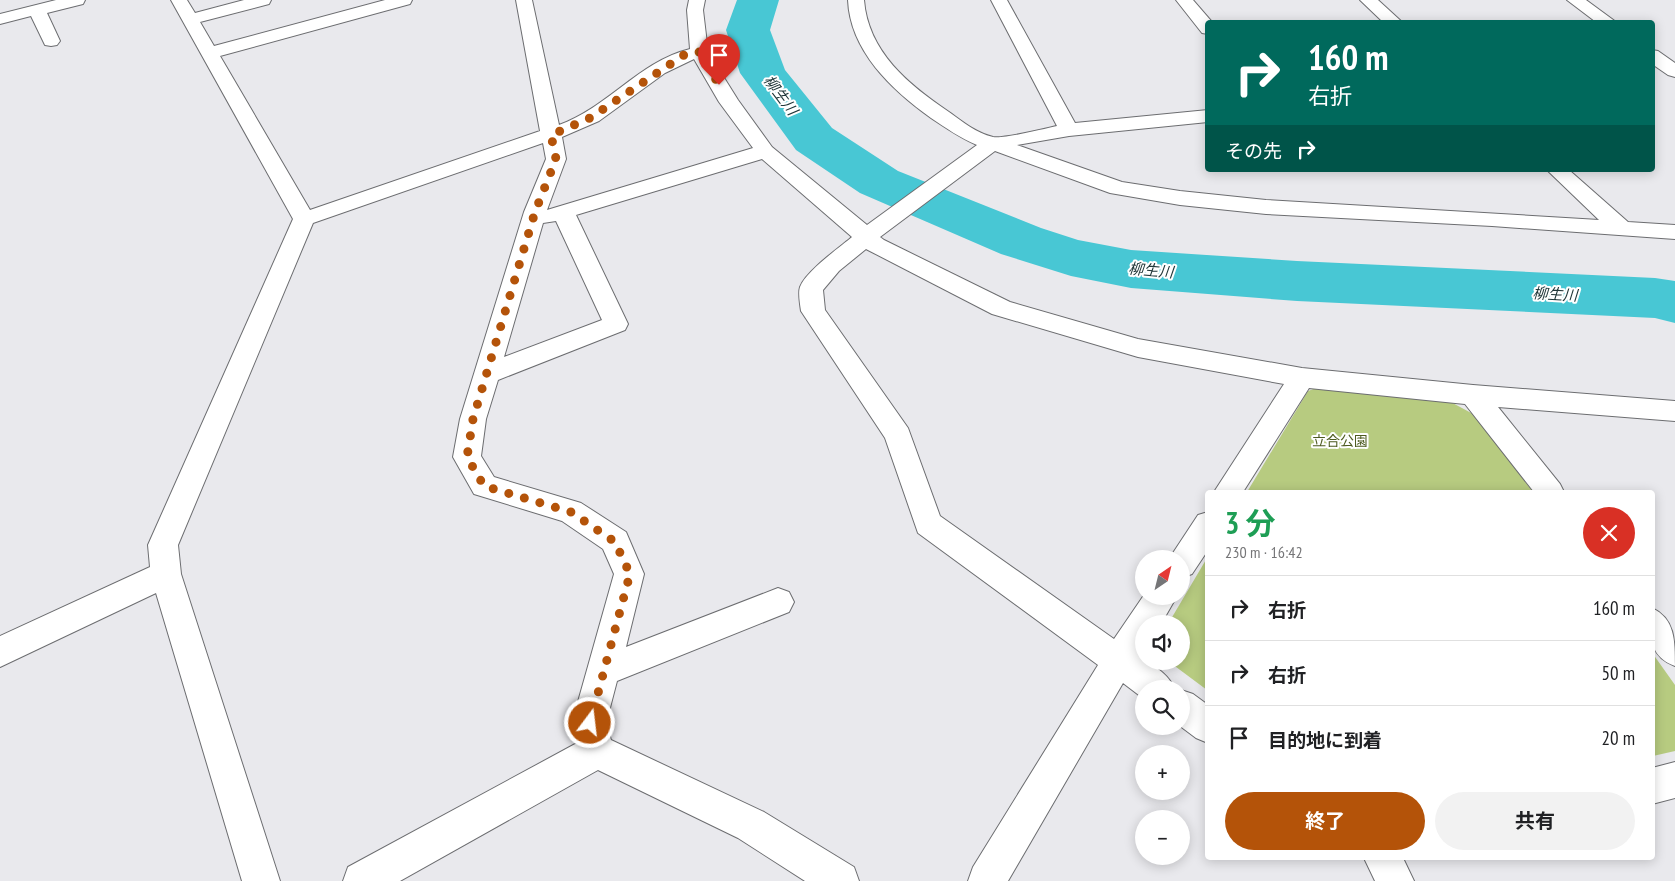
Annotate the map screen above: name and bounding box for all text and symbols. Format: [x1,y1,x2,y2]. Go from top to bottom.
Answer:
pin [698,34,740,85]
text: 160 m [1308,34,1389,80]
icon: right [1225,40,1290,105]
icon: arrive [705,41,733,69]
water label: 柳生川 [760,71,803,120]
text: 右折 [1308,82,1352,110]
icon: right [1292,135,1320,163]
text: その先 [1225,139,1282,163]
water label: 柳生川 [1128,259,1176,282]
water label: 柳生川 [1532,283,1580,305]
park label: 立合公園 [1312,432,1368,450]
text: 3 分 [1225,503,1276,542]
button: close [1583,507,1635,559]
text: 230 m · 16:42 [1225,542,1303,562]
north arrow [1135,550,1190,605]
map controls [1135,550,1190,865]
icon: right [1225,594,1253,622]
text: 160 m [1593,596,1635,620]
text: 右折 [1268,598,1306,622]
button: sound [1135,615,1190,670]
icon: right [1225,659,1253,687]
text: 50 m [1602,661,1635,685]
text: 右折 [1268,663,1306,687]
button: search [1135,680,1190,735]
position arrow [563,696,615,748]
icon: arrive [1225,724,1253,752]
text: 20 m [1602,726,1635,750]
text: 目的地に到着 [1268,728,1382,752]
button: + [1135,745,1190,800]
button: 終了 [1225,792,1425,850]
button: 共有 [1435,792,1635,850]
button: − [1135,810,1190,865]

